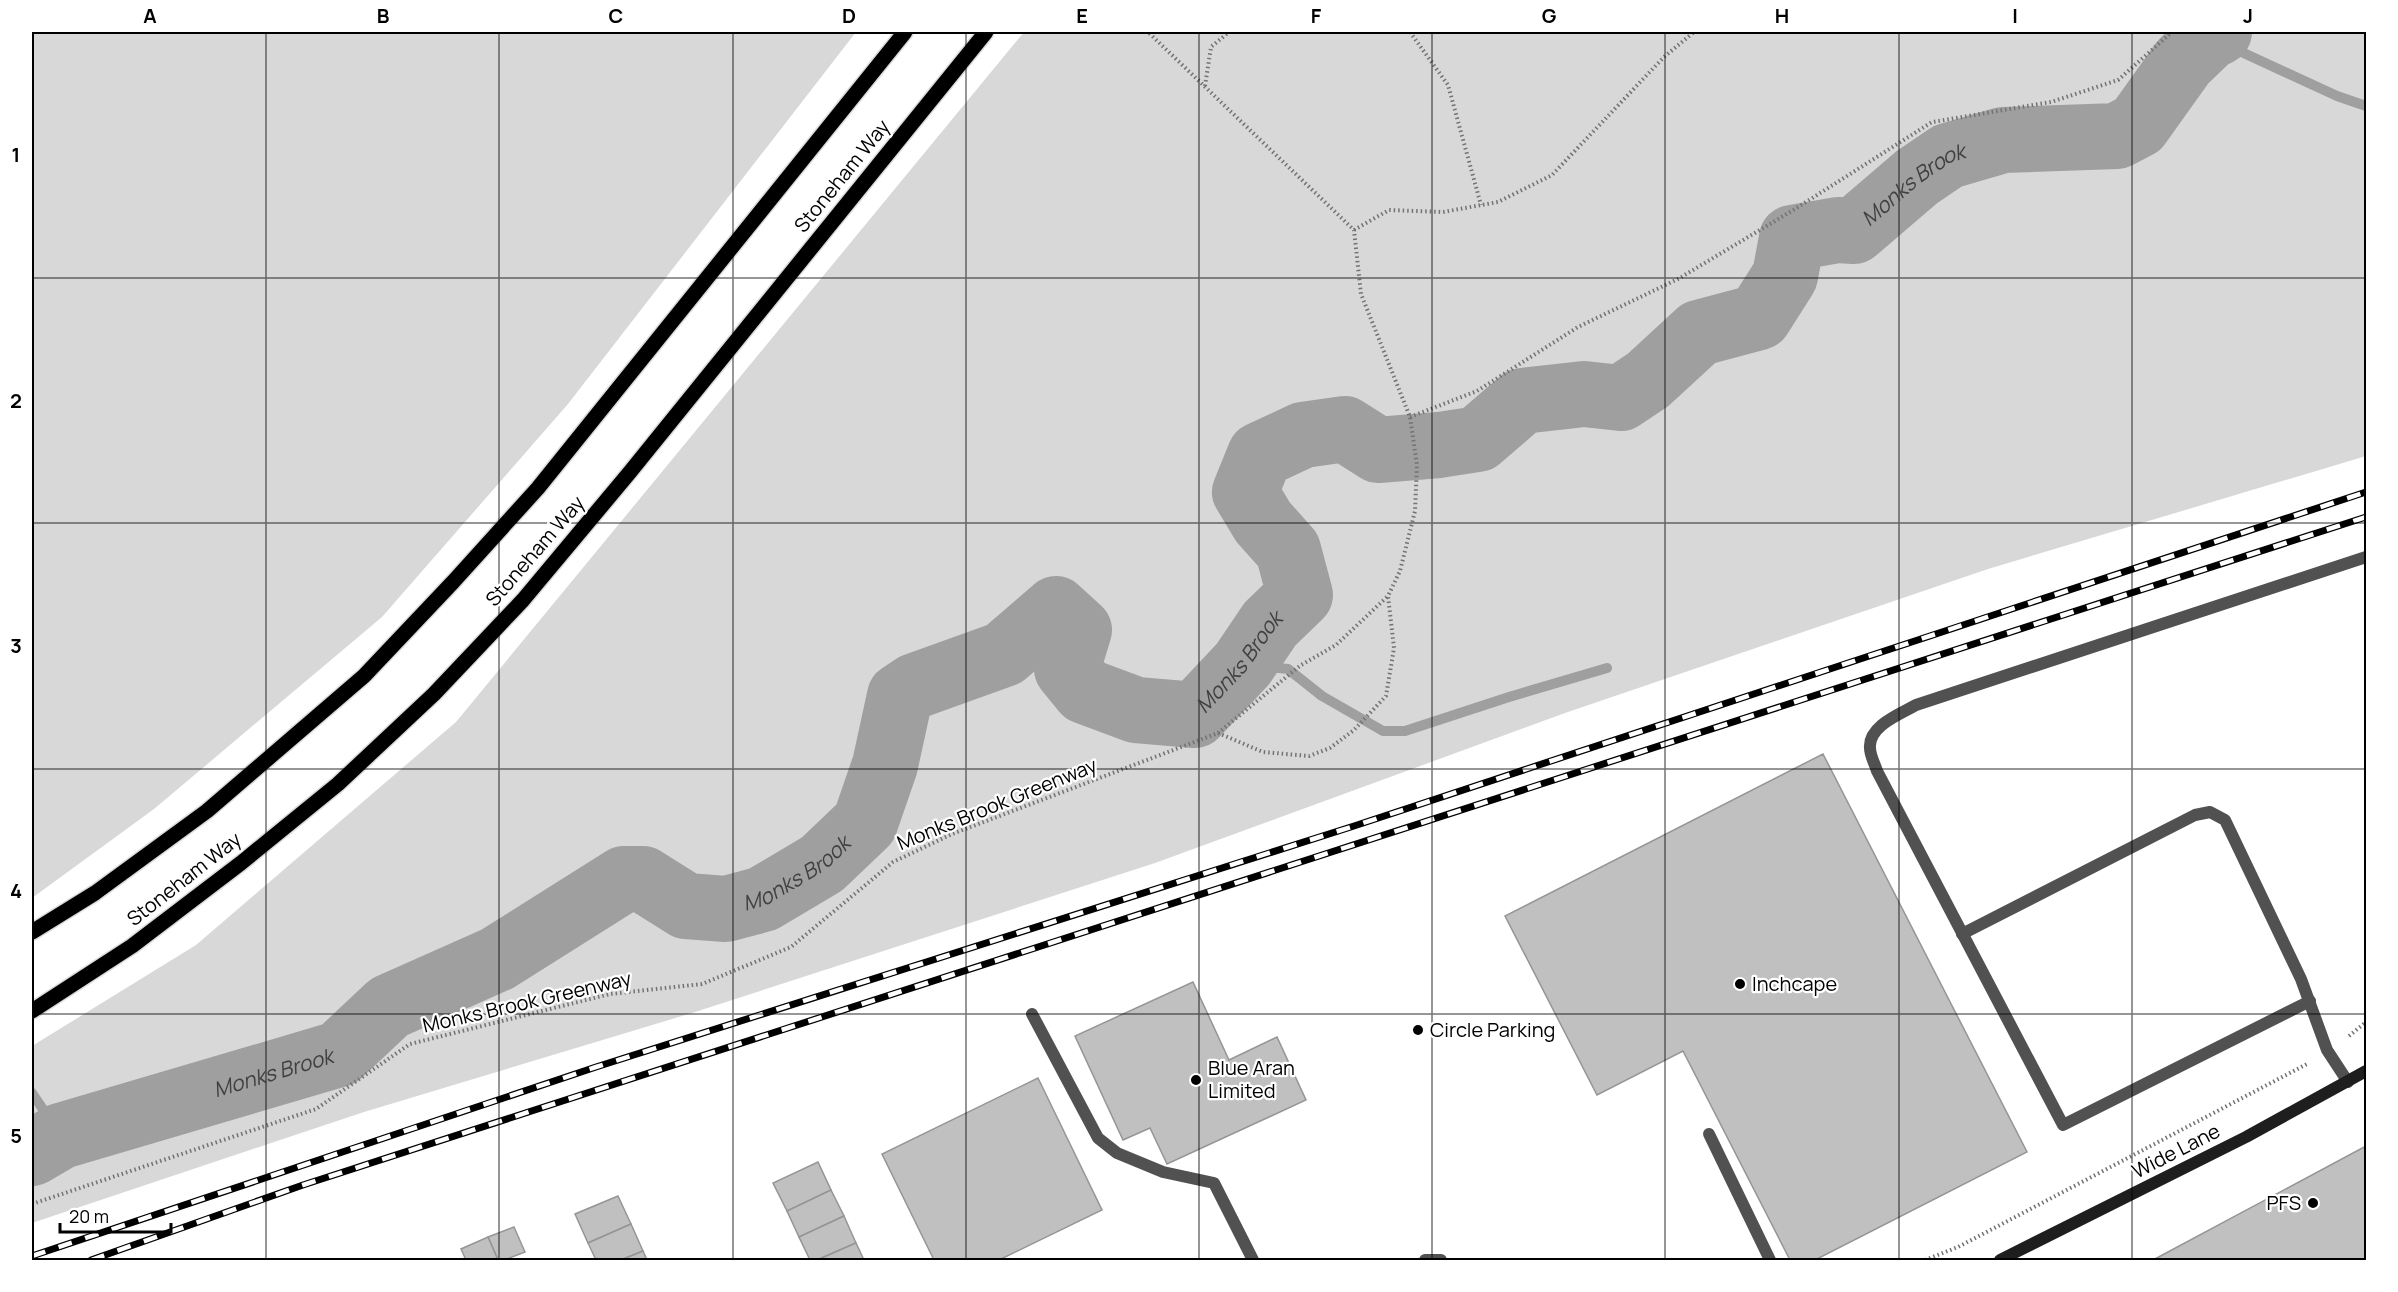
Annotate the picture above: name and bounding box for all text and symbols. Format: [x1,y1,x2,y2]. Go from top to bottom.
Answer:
text: A [143,2,157,29]
text: B [377,2,390,29]
text: C [609,2,623,29]
text: D [842,2,856,29]
text: E [1076,2,1088,29]
text: F [1311,2,1322,29]
text: G [1542,2,1557,29]
text: H [1775,2,1789,29]
text: I [2012,2,2018,29]
text: J [2243,2,2253,29]
street label: Stoneham Way [788,113,896,238]
water label: Monks Brook [1855,136,1971,232]
text: 1 [12,141,20,168]
text: 2 [10,387,22,414]
street label: Stoneham Way [479,489,590,612]
water label: Monks Brook [1189,603,1290,719]
text: 3 [10,632,22,659]
street label: Monks Brook Greenway [893,751,1101,856]
street label: Stoneham Way [121,825,247,932]
water label: Monks Brook [739,827,858,917]
text: 4 [10,877,22,904]
street label: Monks Brook Greenway [420,964,634,1039]
place label: Inchcape [1752,970,1837,997]
marker: Inchcape [1733,977,1747,991]
place label: Circle Parking [1430,1016,1555,1043]
marker: Circle Parking [1411,1023,1425,1037]
water label: Monks Brook [210,1041,339,1103]
place label: Blue Aran Limited [1208,1054,1295,1104]
marker: Blue Aran Limited [1189,1073,1203,1087]
street label: Wide Lane [2127,1117,2224,1184]
text: 5 [10,1122,22,1149]
place label: PFS [2267,1189,2301,1216]
scale bar [60,1196,171,1234]
marker: PFS [2306,1196,2320,1210]
text: 20 m [69,1204,109,1228]

